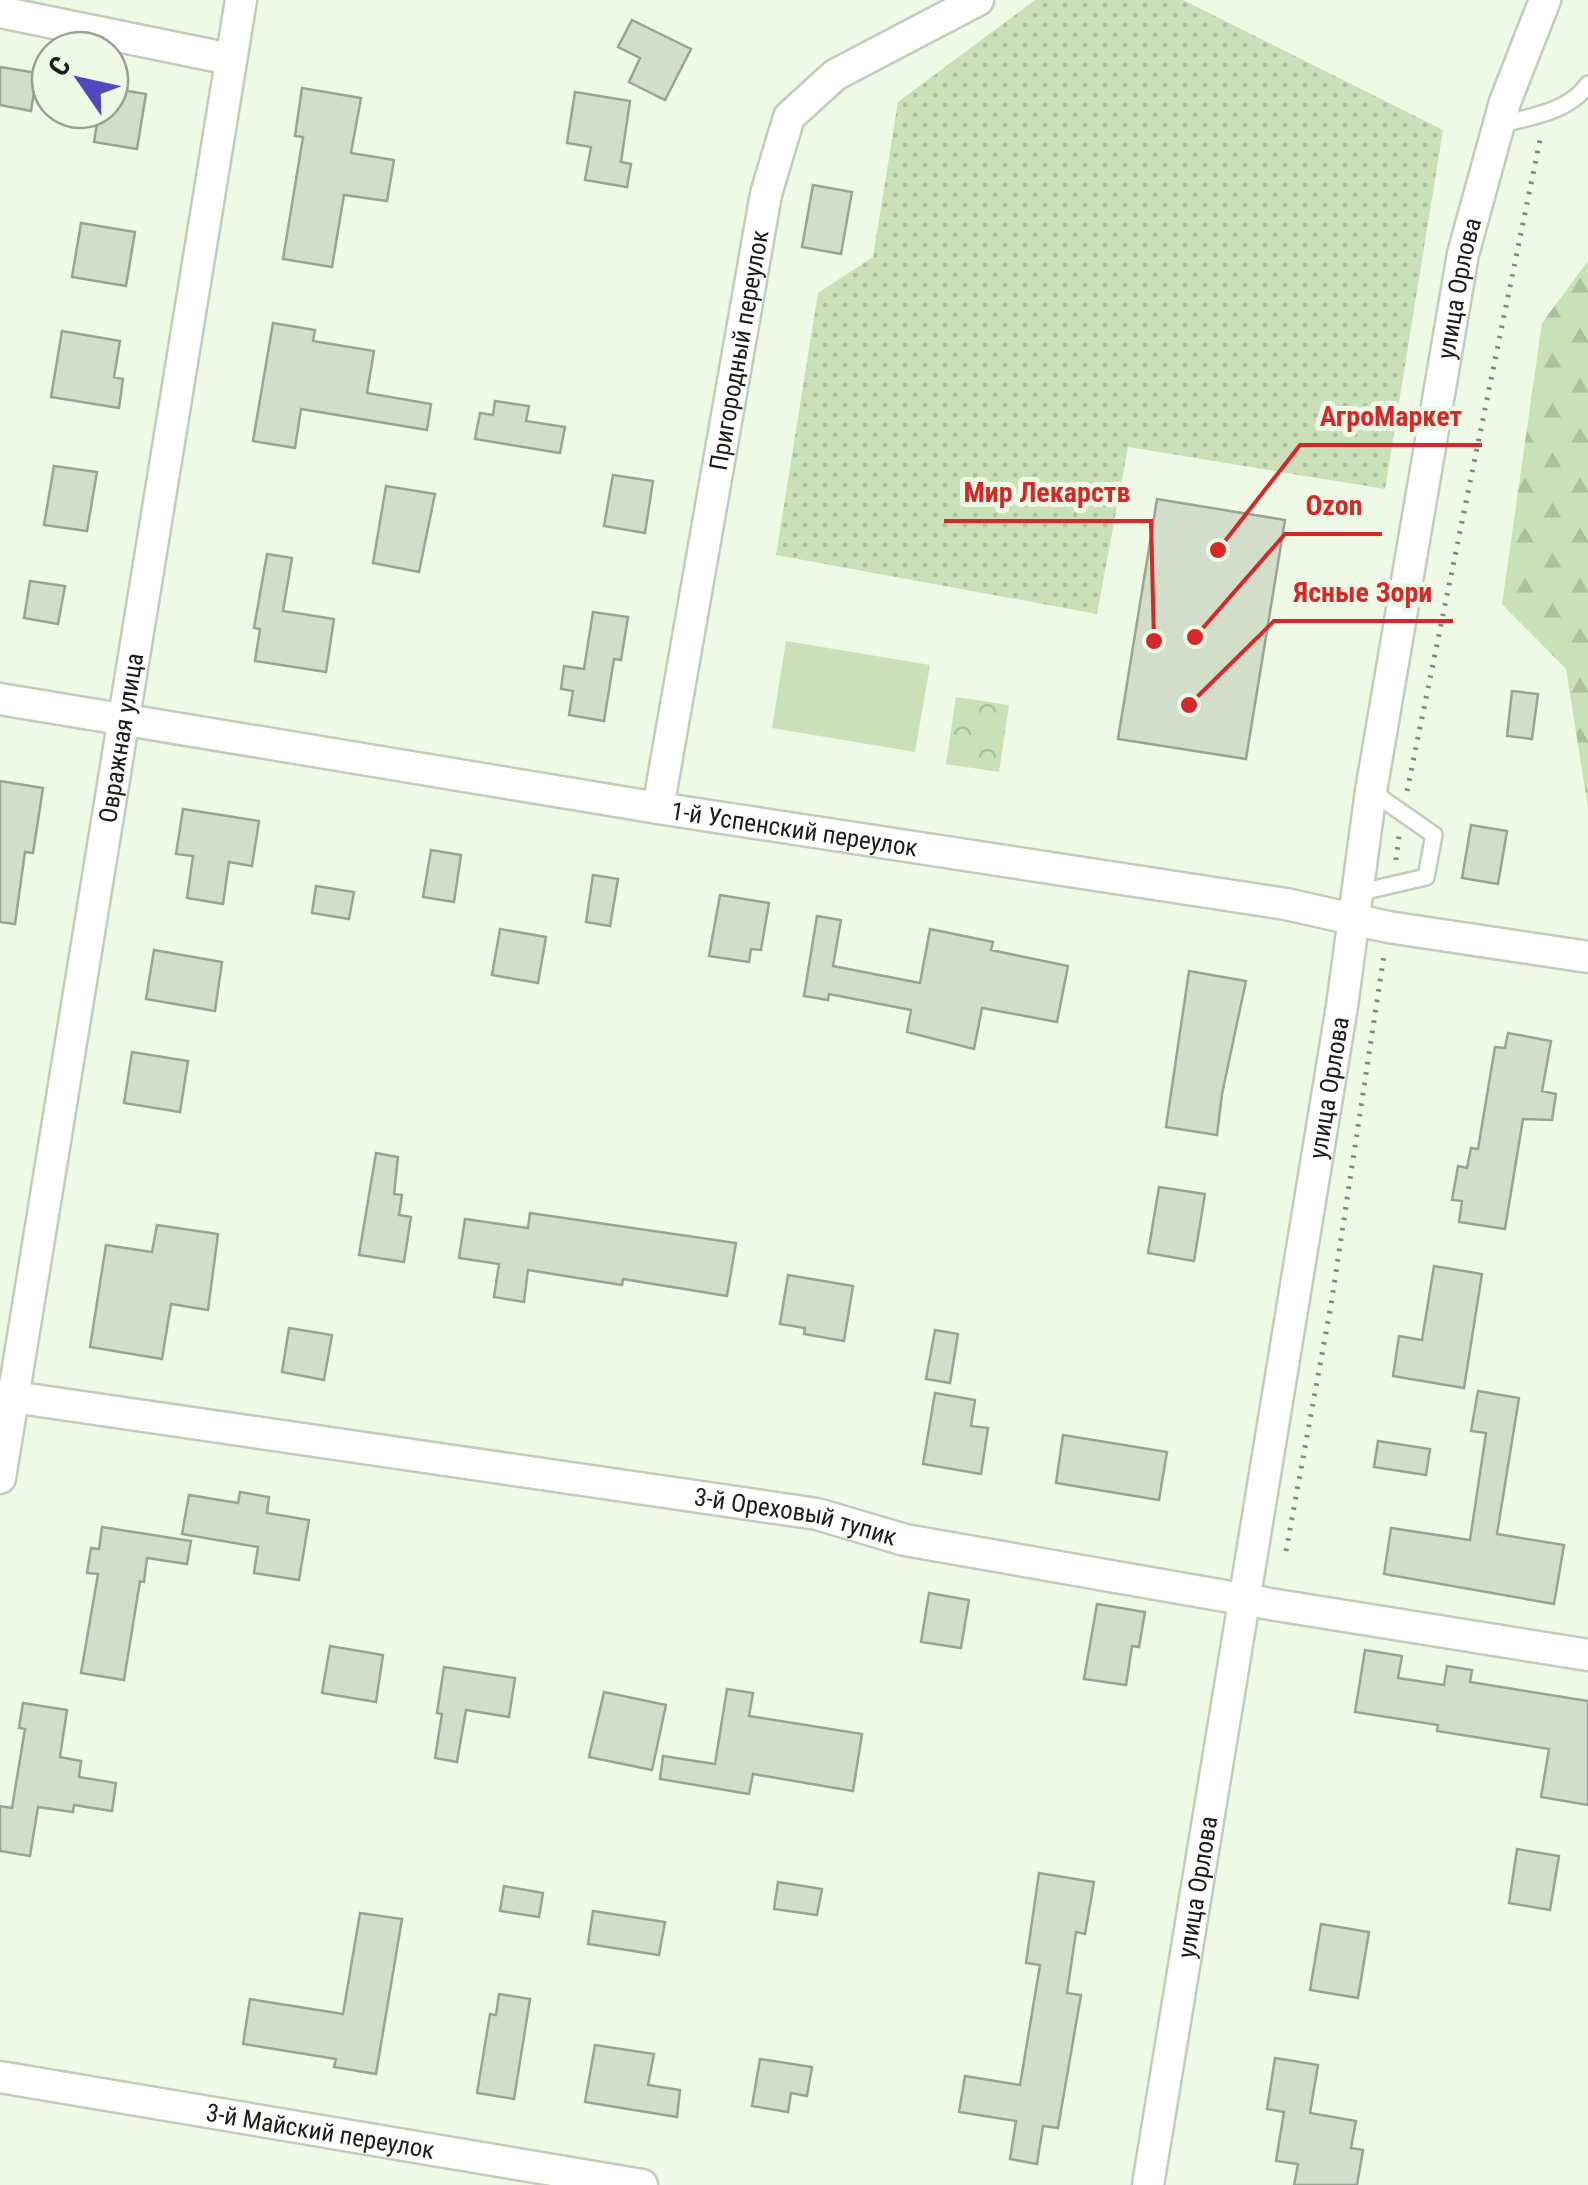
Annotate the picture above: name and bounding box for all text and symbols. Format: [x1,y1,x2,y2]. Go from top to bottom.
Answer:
north arrow [30,30,130,130]
text: С [42,50,78,82]
street label: улица Орлова [1431,215,1487,361]
street label: Пригородный переулок [704,228,774,473]
callout: АгроМаркет [1300,387,1482,445]
text: АгроМаркет [1320,400,1462,433]
callout: Мир Лекарств [944,463,1151,521]
text: Мир Лекарств [964,476,1130,509]
callout: Ozon [1285,476,1382,534]
text: Ozon [1305,489,1363,522]
callout: Ясные Зори [1274,563,1453,621]
text: Ясные Зори [1293,576,1432,609]
street label: Овражная улица [93,651,149,825]
street label: 1-й Успенский переулок [669,796,920,863]
street label: улица Орлова [1303,1015,1355,1161]
street label: 3-й Ореховый тупик [692,1482,900,1552]
street label: улица Орлова [1172,1814,1223,1960]
street label: 3-й Майский переулок [204,2098,437,2165]

